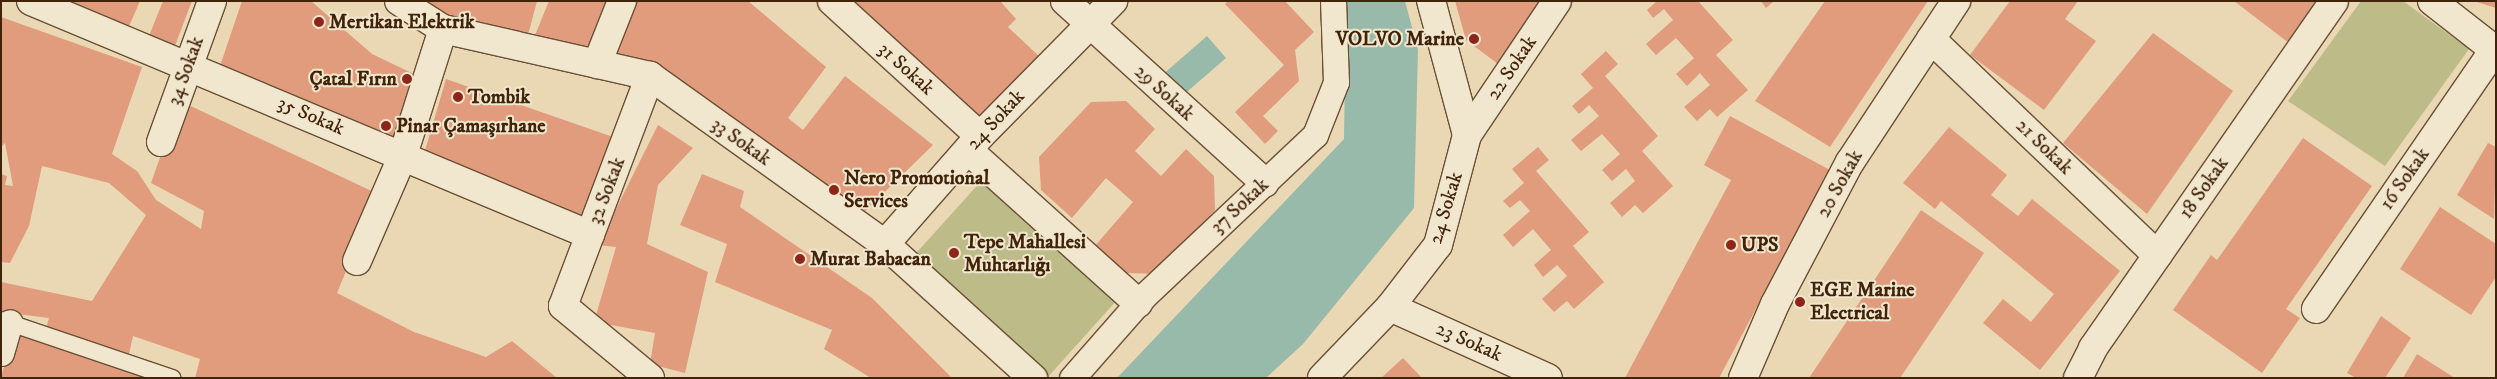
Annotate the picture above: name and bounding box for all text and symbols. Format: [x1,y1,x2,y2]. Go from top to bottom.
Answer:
place label: Mertikan Elektrik [329,10,475,34]
marker: Mertikan Elektrik [313,16,325,28]
place label: VOLVO Marine [1336,27,1464,51]
street label: 22 Sokak [1482,31,1542,105]
street label: 34 Sokak [162,33,210,109]
marker: VOLVO Marine [1468,33,1480,45]
street label: 31 Sokak [873,37,939,101]
street label: 29 Sokak [1129,60,1199,126]
place label: Çatal Fırın [310,67,397,91]
marker: Çatal Fırın [401,73,413,85]
place label: Tombik [468,85,530,109]
street label: 24 Sokak [962,85,1030,155]
street label: 35 Sokak [274,91,348,141]
marker: Tombik [452,91,464,103]
street label: 33 Sokak [706,113,776,171]
place label: Pinar Çamaşırhane [396,114,546,138]
street label: 21 Sokak [2011,114,2077,180]
marker: Pinar Çamaşırhane [380,120,392,132]
street label: 16 Sokak [2375,143,2435,215]
street label: 20 Sokak [1812,146,1868,222]
street label: 18 Sokak [2174,152,2234,224]
street label: 32 Sokak [583,154,631,228]
place label: Nero Promotional Services [844,166,989,213]
street label: 24 Sokak [1424,169,1468,247]
street label: 37 Sokak [1206,173,1274,239]
marker: Nero Promotional Services [828,184,840,196]
place label: Tepe Mahallesi Muhtarlığı [964,230,1086,277]
place label: UPS [1741,233,1779,257]
marker: UPS [1725,239,1737,251]
place label: Murat Babacan [810,247,931,271]
marker: Tepe Mahallesi Muhtarlığı [948,247,960,259]
marker: Murat Babacan [794,253,806,265]
place label: EGE Marine Electrical [1810,278,1915,325]
marker: EGE Marine Electrical [1794,296,1806,308]
street label: 23 Sokak [1432,317,1506,367]

